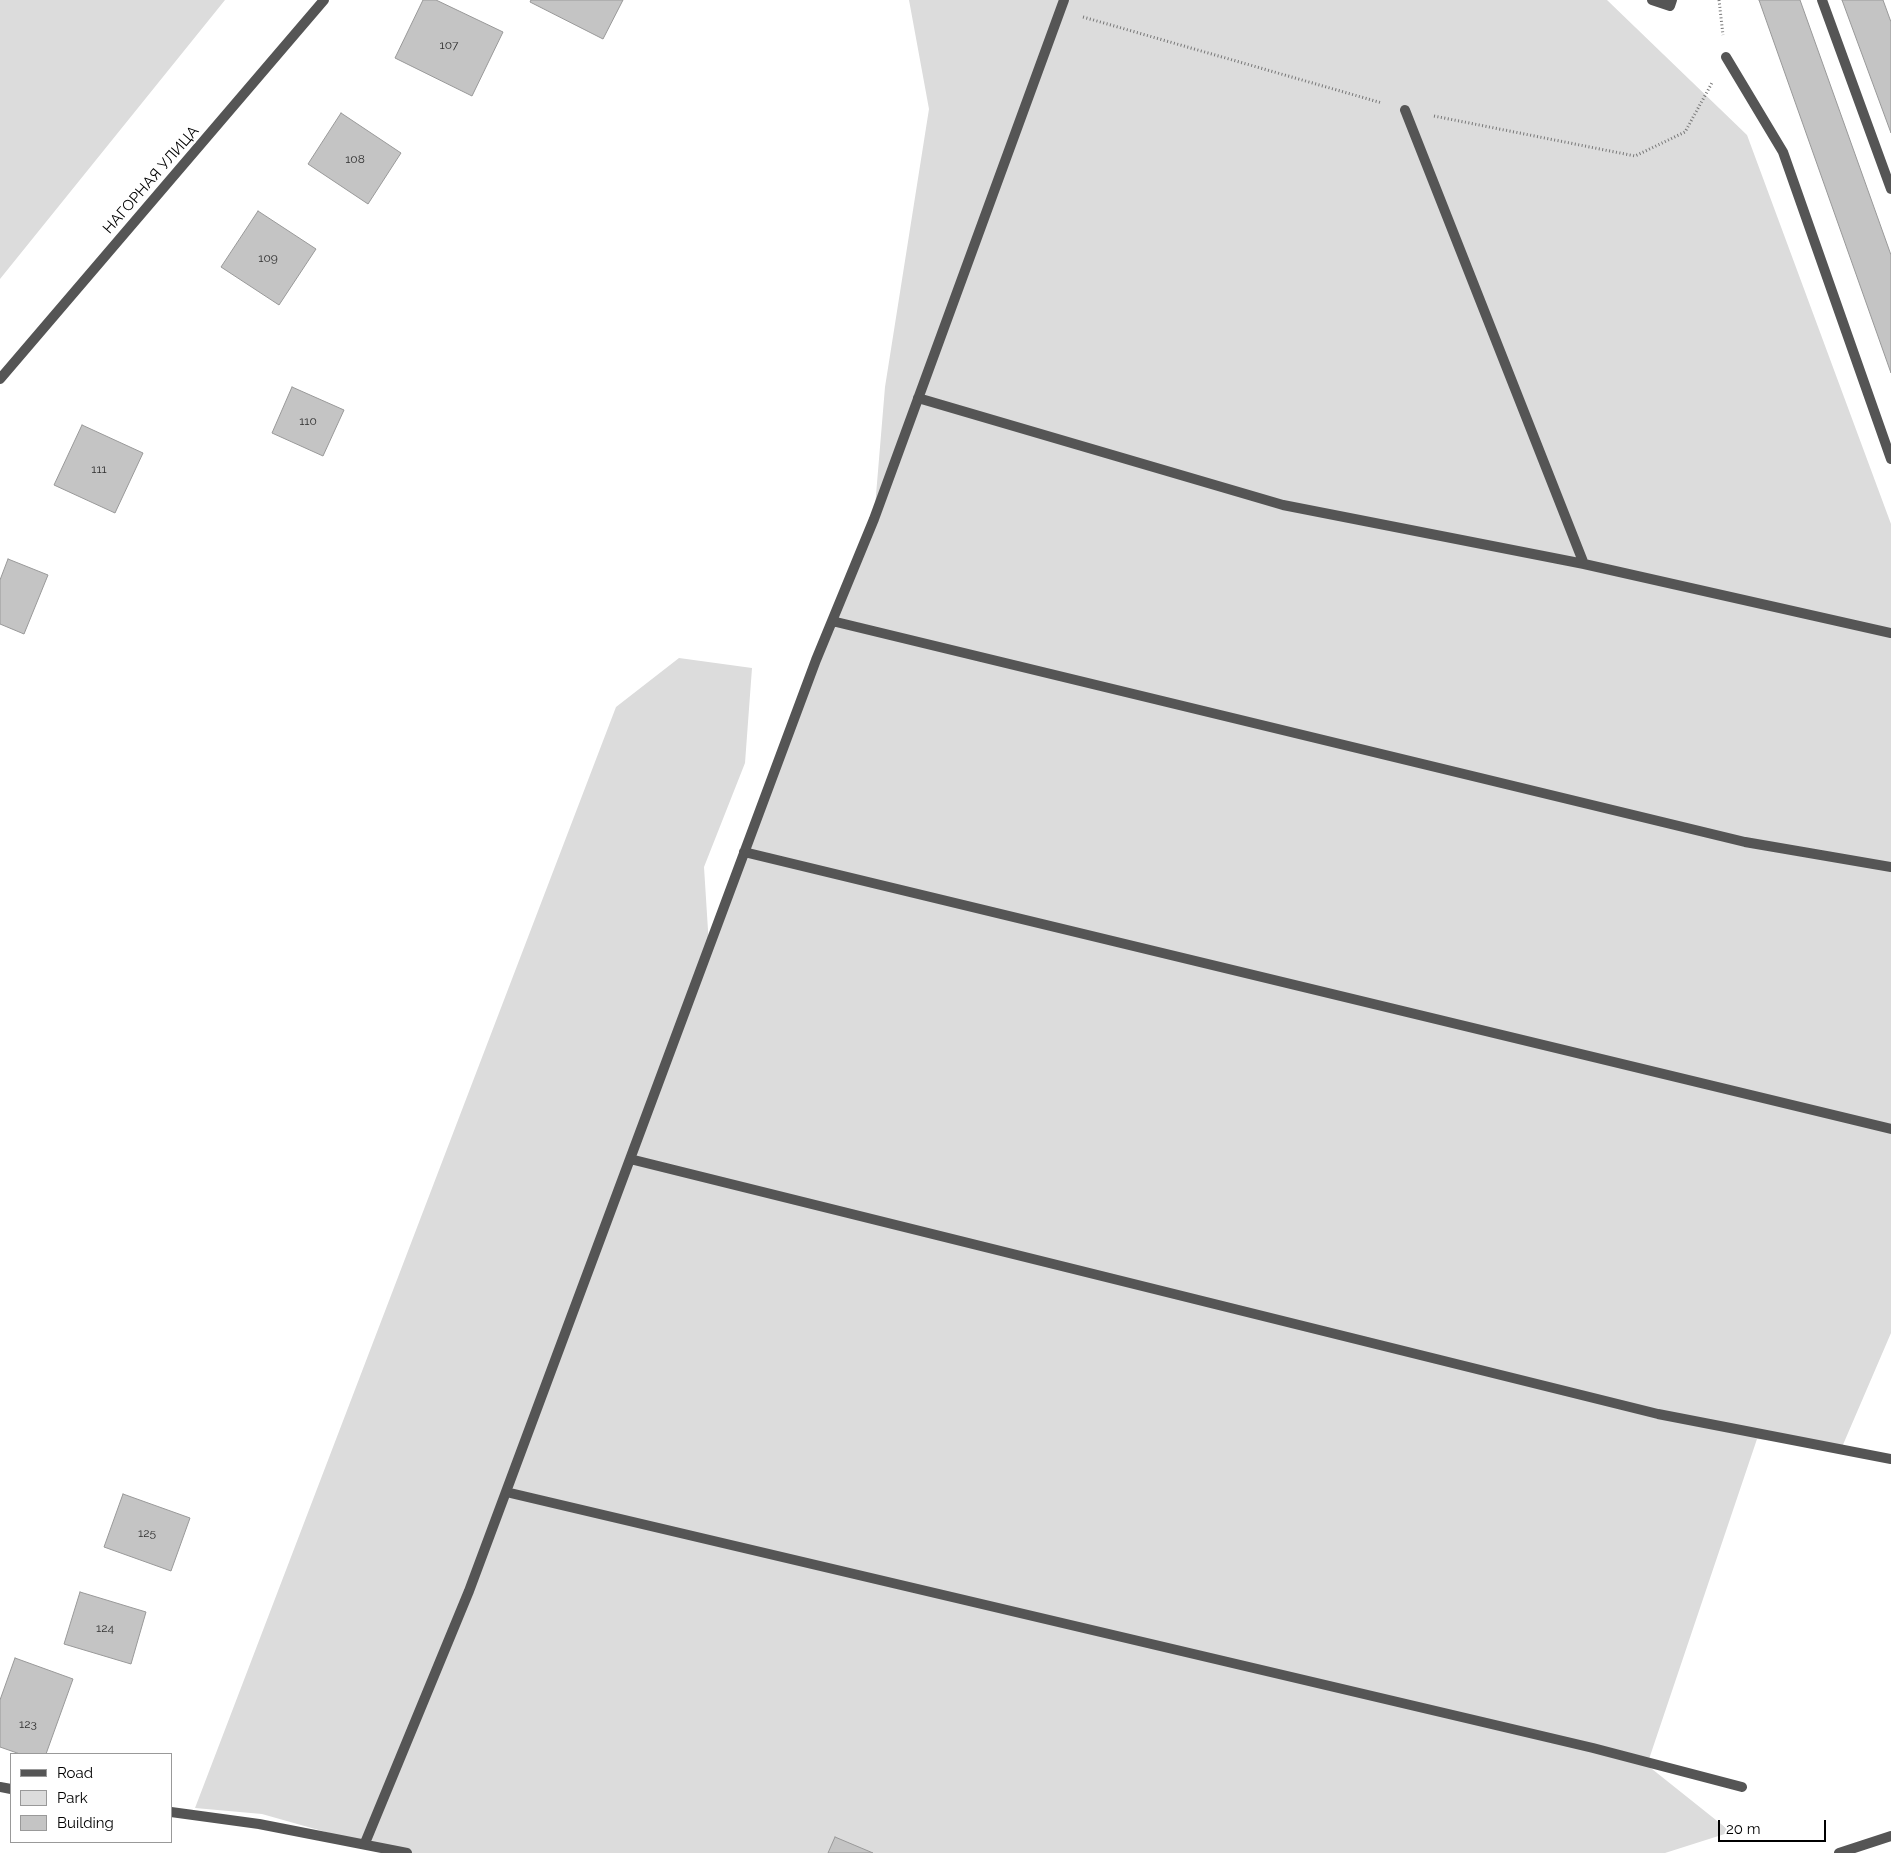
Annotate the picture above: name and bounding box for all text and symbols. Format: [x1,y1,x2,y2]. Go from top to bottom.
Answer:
house number: 107 [440,38,458,52]
street label: НАГОРНАЯ УЛИЦА [99,122,203,238]
house number: 108 [345,152,365,166]
house number: 109 [258,251,278,265]
house number: 110 [299,414,317,428]
house number: 111 [91,462,107,476]
house number: 125 [138,1526,156,1540]
house number: 124 [96,1621,114,1635]
house number: 123 [19,1717,37,1731]
legend [10,1753,172,1843]
text: Road [57,1764,93,1782]
text: Park [57,1789,88,1807]
scale bar [1721,1810,1828,1842]
text: Building [57,1814,114,1832]
text: 20 m [1726,1820,1761,1838]

